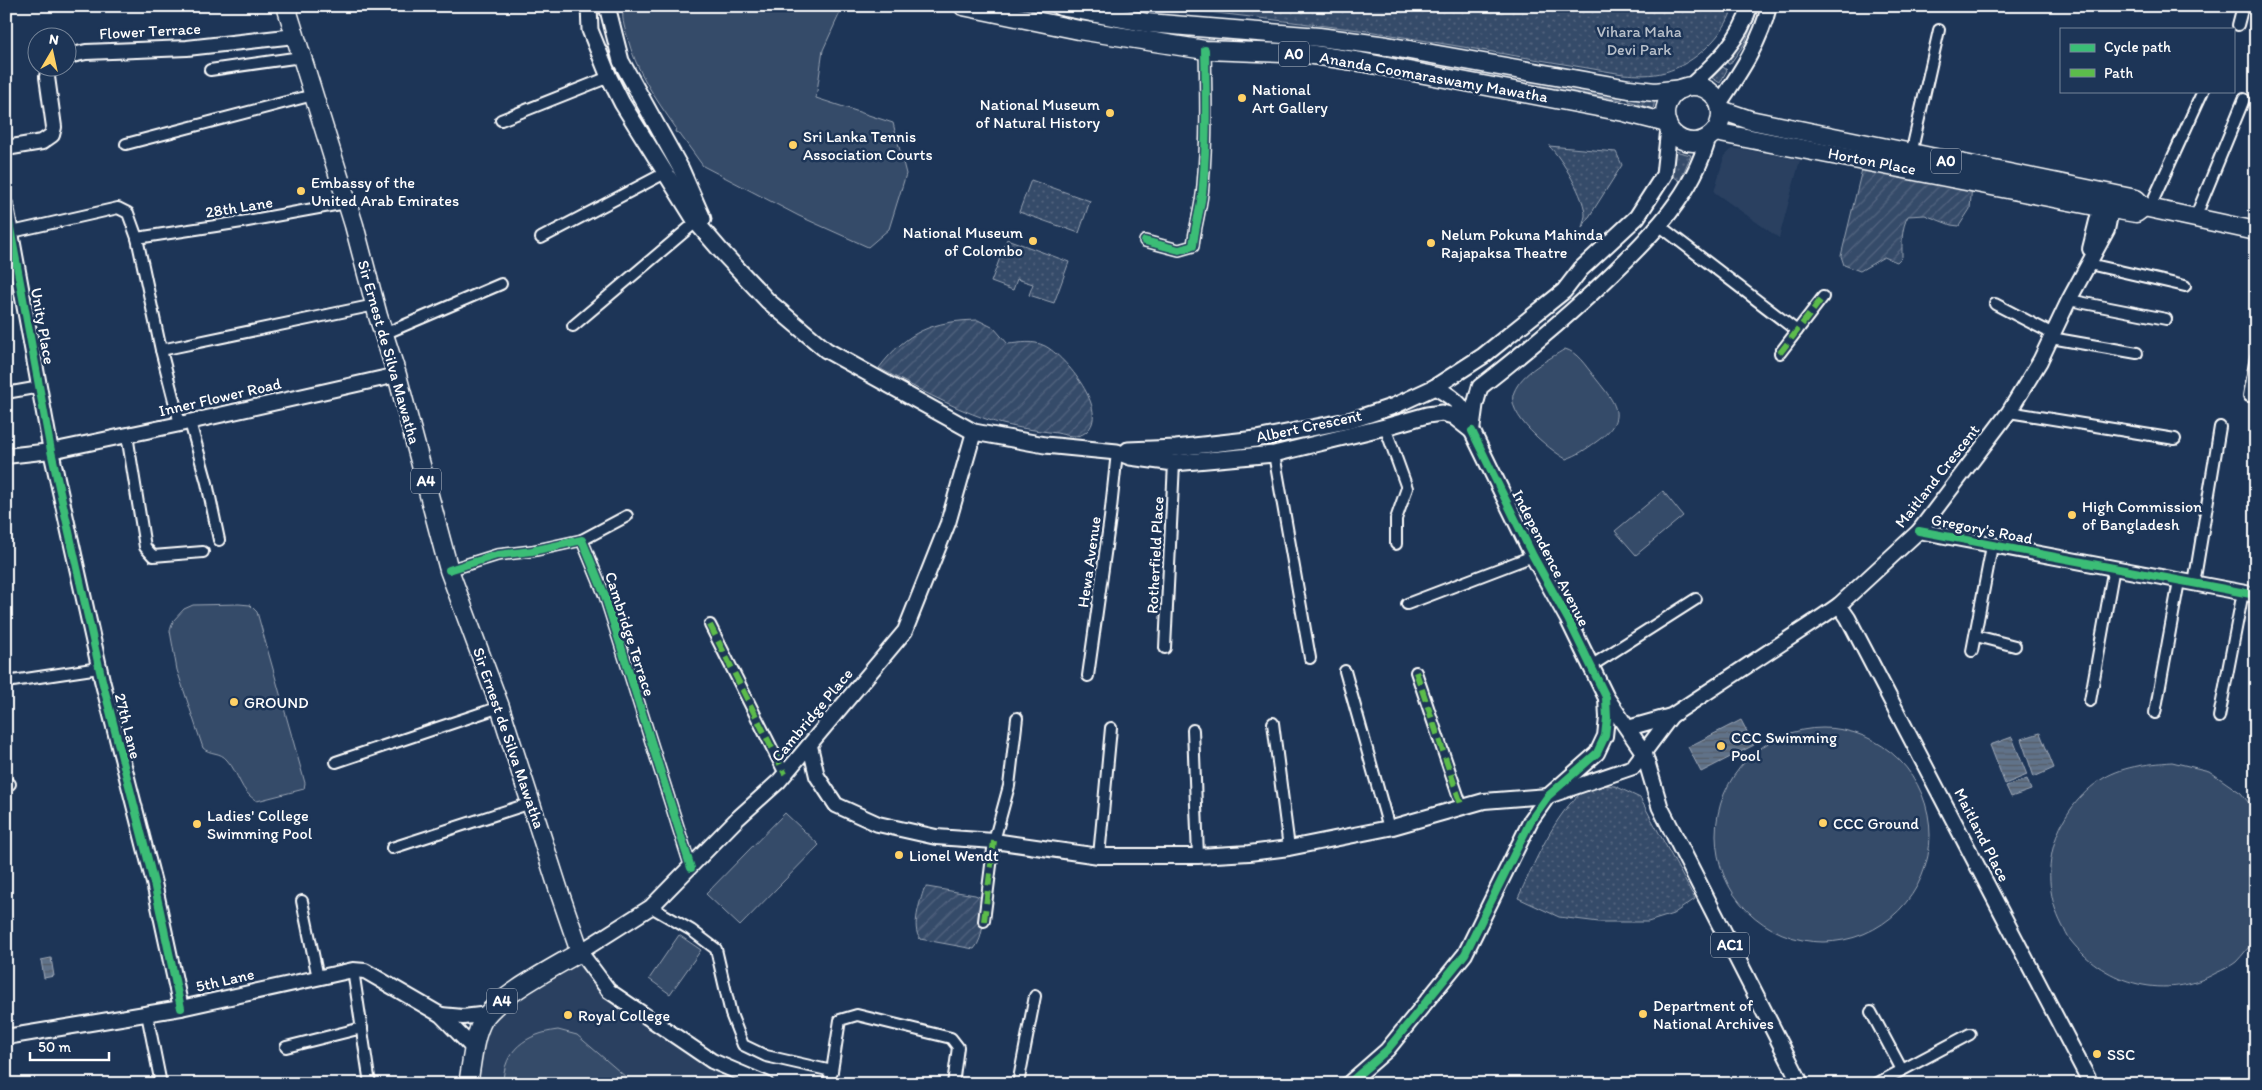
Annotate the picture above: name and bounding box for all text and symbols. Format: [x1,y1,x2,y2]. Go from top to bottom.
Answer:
street label: Flower Terrace [99,19,201,43]
park label: Vihara Maha Devi Park [1596,22,1682,59]
north arrow [28,28,78,78]
legend [2060,28,2234,92]
text: N [48,31,60,49]
text: Cycle path [2104,38,2171,56]
road number: A0 [1279,42,1309,66]
street label: Ananda Coomaraswamy Mawatha [1318,48,1550,107]
text: Path [2104,64,2133,82]
place label: National Art Gallery [1252,80,1328,117]
marker: National Art Gallery [1236,92,1248,104]
place label: National Museum of Natural History [976,95,1100,132]
marker: National Museum of Natural History [1104,107,1116,119]
place label: Sri Lanka Tennis Association Courts [803,127,933,164]
marker: Sri Lanka Tennis Association Courts [787,139,799,151]
street label: Horton Place [1826,143,1918,179]
road number: A0 [1931,148,1961,174]
place label: Embassy of the United Arab Emirates [311,173,459,210]
marker: Embassy of the United Arab Emirates [295,185,307,197]
street label: 28th Lane [204,192,274,222]
place label: National Museum of Colombo [903,223,1023,260]
place label: Nelum Pokuna Mahinda Rajapaksa Theatre [1441,225,1603,262]
marker: National Museum of Colombo [1027,235,1039,247]
marker: Nelum Pokuna Mahinda Rajapaksa Theatre [1425,237,1437,249]
street label: Sir Ernest de Silva Mawatha [354,258,424,446]
street label: Unity Place [27,286,59,366]
street label: Inner Flower Road [157,374,283,420]
street label: Albert Crescent [1254,406,1364,446]
street label: Maitland Crescent [1891,420,1983,532]
road number: A4 [411,468,441,494]
street label: Independence Avenue [1508,486,1594,630]
street label: Rotherfield Place [1142,496,1168,614]
place label: High Commission of Bangladesh [2082,497,2202,534]
marker: High Commission of Bangladesh [2066,509,2078,521]
street label: Gregory's Road [1930,510,2035,548]
street label: Hewa Avenue [1073,515,1105,609]
street label: Cambridge Terrace [601,569,659,699]
street label: Sir Ernest de Silva Mawatha [469,645,549,831]
street label: Cambridge Place [767,664,857,766]
street label: 27th Lane [111,691,145,761]
place label: GROUND [244,693,309,712]
marker: GROUND [228,696,240,708]
place label: CCC Swimming Pool [1731,728,1838,765]
marker: CCC Swimming Pool [1715,740,1727,752]
street label: Maitland Place [1950,785,2014,885]
place label: Ladies' College Swimming Pool [207,806,313,843]
place label: CCC Ground [1833,814,1919,833]
marker: CCC Ground [1817,817,1829,829]
marker: Ladies' College Swimming Pool [191,818,203,830]
place label: Lionel Wendt [909,846,999,865]
marker: Lionel Wendt [893,849,905,861]
road number: AC1 [1711,932,1749,958]
street label: 5th Lane [194,964,256,996]
road number: A4 [487,988,517,1014]
place label: Department of National Archives [1653,996,1774,1033]
place label: Royal College [578,1006,670,1025]
marker: Department of National Archives [1637,1008,1649,1020]
marker: Royal College [562,1009,574,1021]
scale bar [30,1030,109,1062]
text: 50 m [38,1038,71,1056]
place label: SSC [2107,1045,2135,1064]
marker: SSC [2091,1048,2103,1060]

